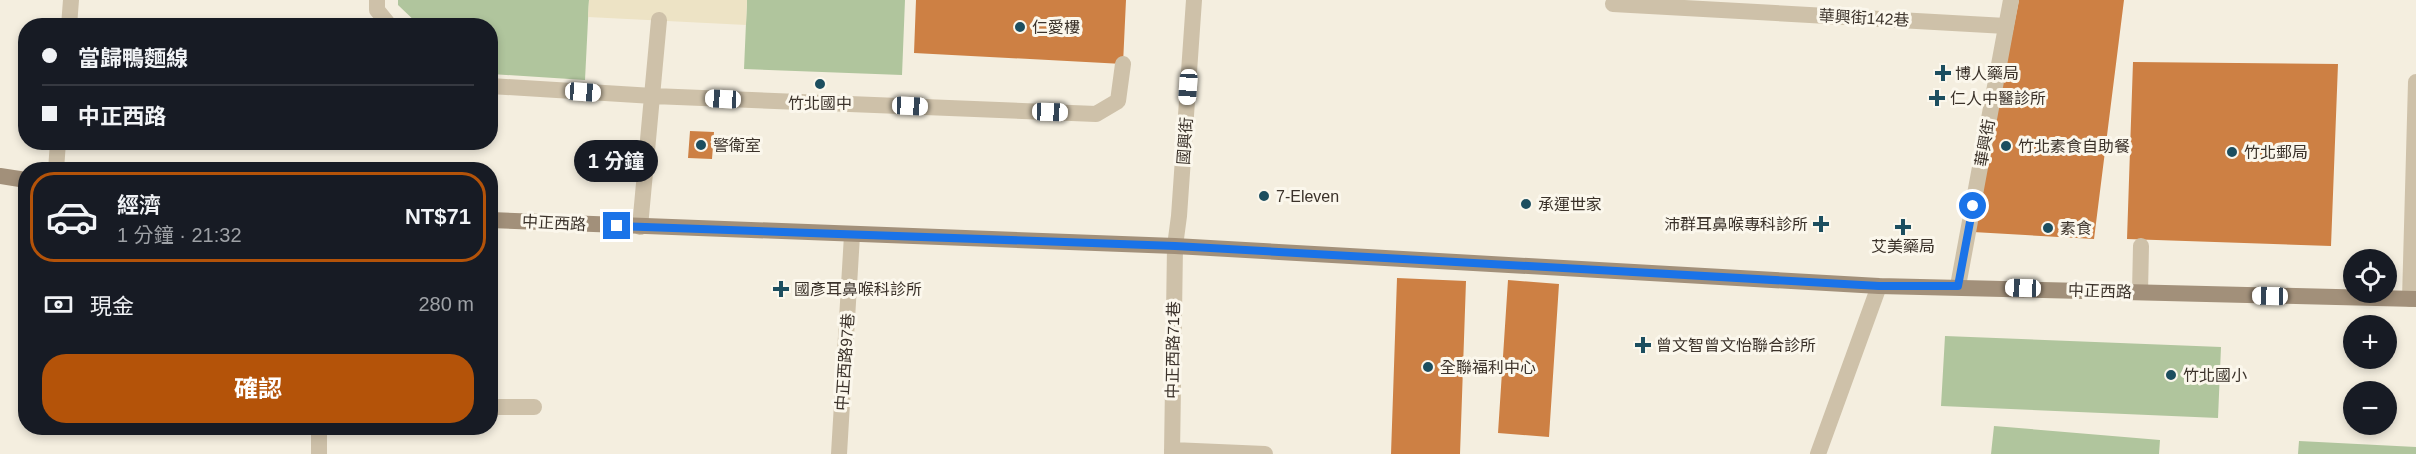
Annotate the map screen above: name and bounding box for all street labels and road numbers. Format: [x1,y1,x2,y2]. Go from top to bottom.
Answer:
street label: 華興街142巷 [1818,7,1910,29]
street label: 國興街 [1175,116,1195,166]
street label: 華興街 [1972,118,1998,168]
street label: 中正西路 [522,213,586,233]
street label: 中正西路 [2068,281,2132,301]
street label: 中正西路71巷 [1164,301,1182,399]
street label: 中正西路97巷 [833,313,857,411]

